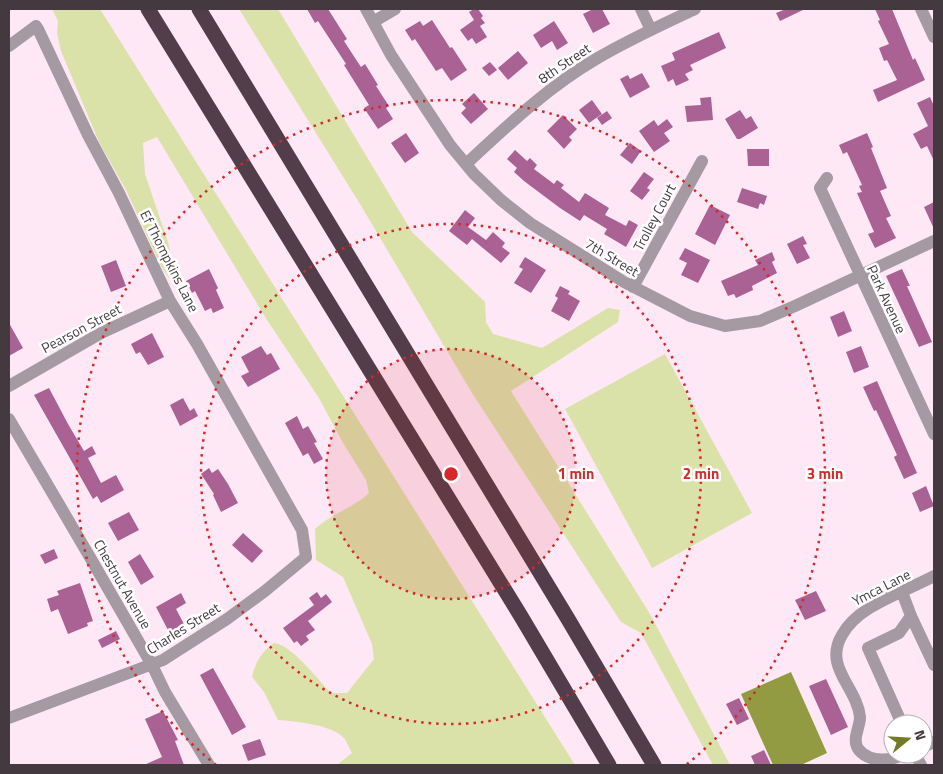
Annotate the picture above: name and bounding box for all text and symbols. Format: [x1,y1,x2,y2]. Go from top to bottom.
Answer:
street label: 8th Street [533,38,595,88]
street label: Trolley Court [627,180,681,254]
street label: Ef Thompkins Lane [135,206,205,316]
street label: 7th Street [581,233,643,281]
street label: Park Avenue [862,261,912,337]
street label: Pearson Street [37,298,125,358]
text: 1 min [558,462,594,485]
text: 2 min [683,462,719,485]
text: 3 min [807,462,843,485]
centre of rings [442,465,460,483]
street label: Chestnut Avenue [89,535,157,633]
street label: Ymca Lane [848,563,914,611]
street label: Charles Street [142,597,224,659]
north arrow [883,714,933,764]
text: N [909,727,932,743]

